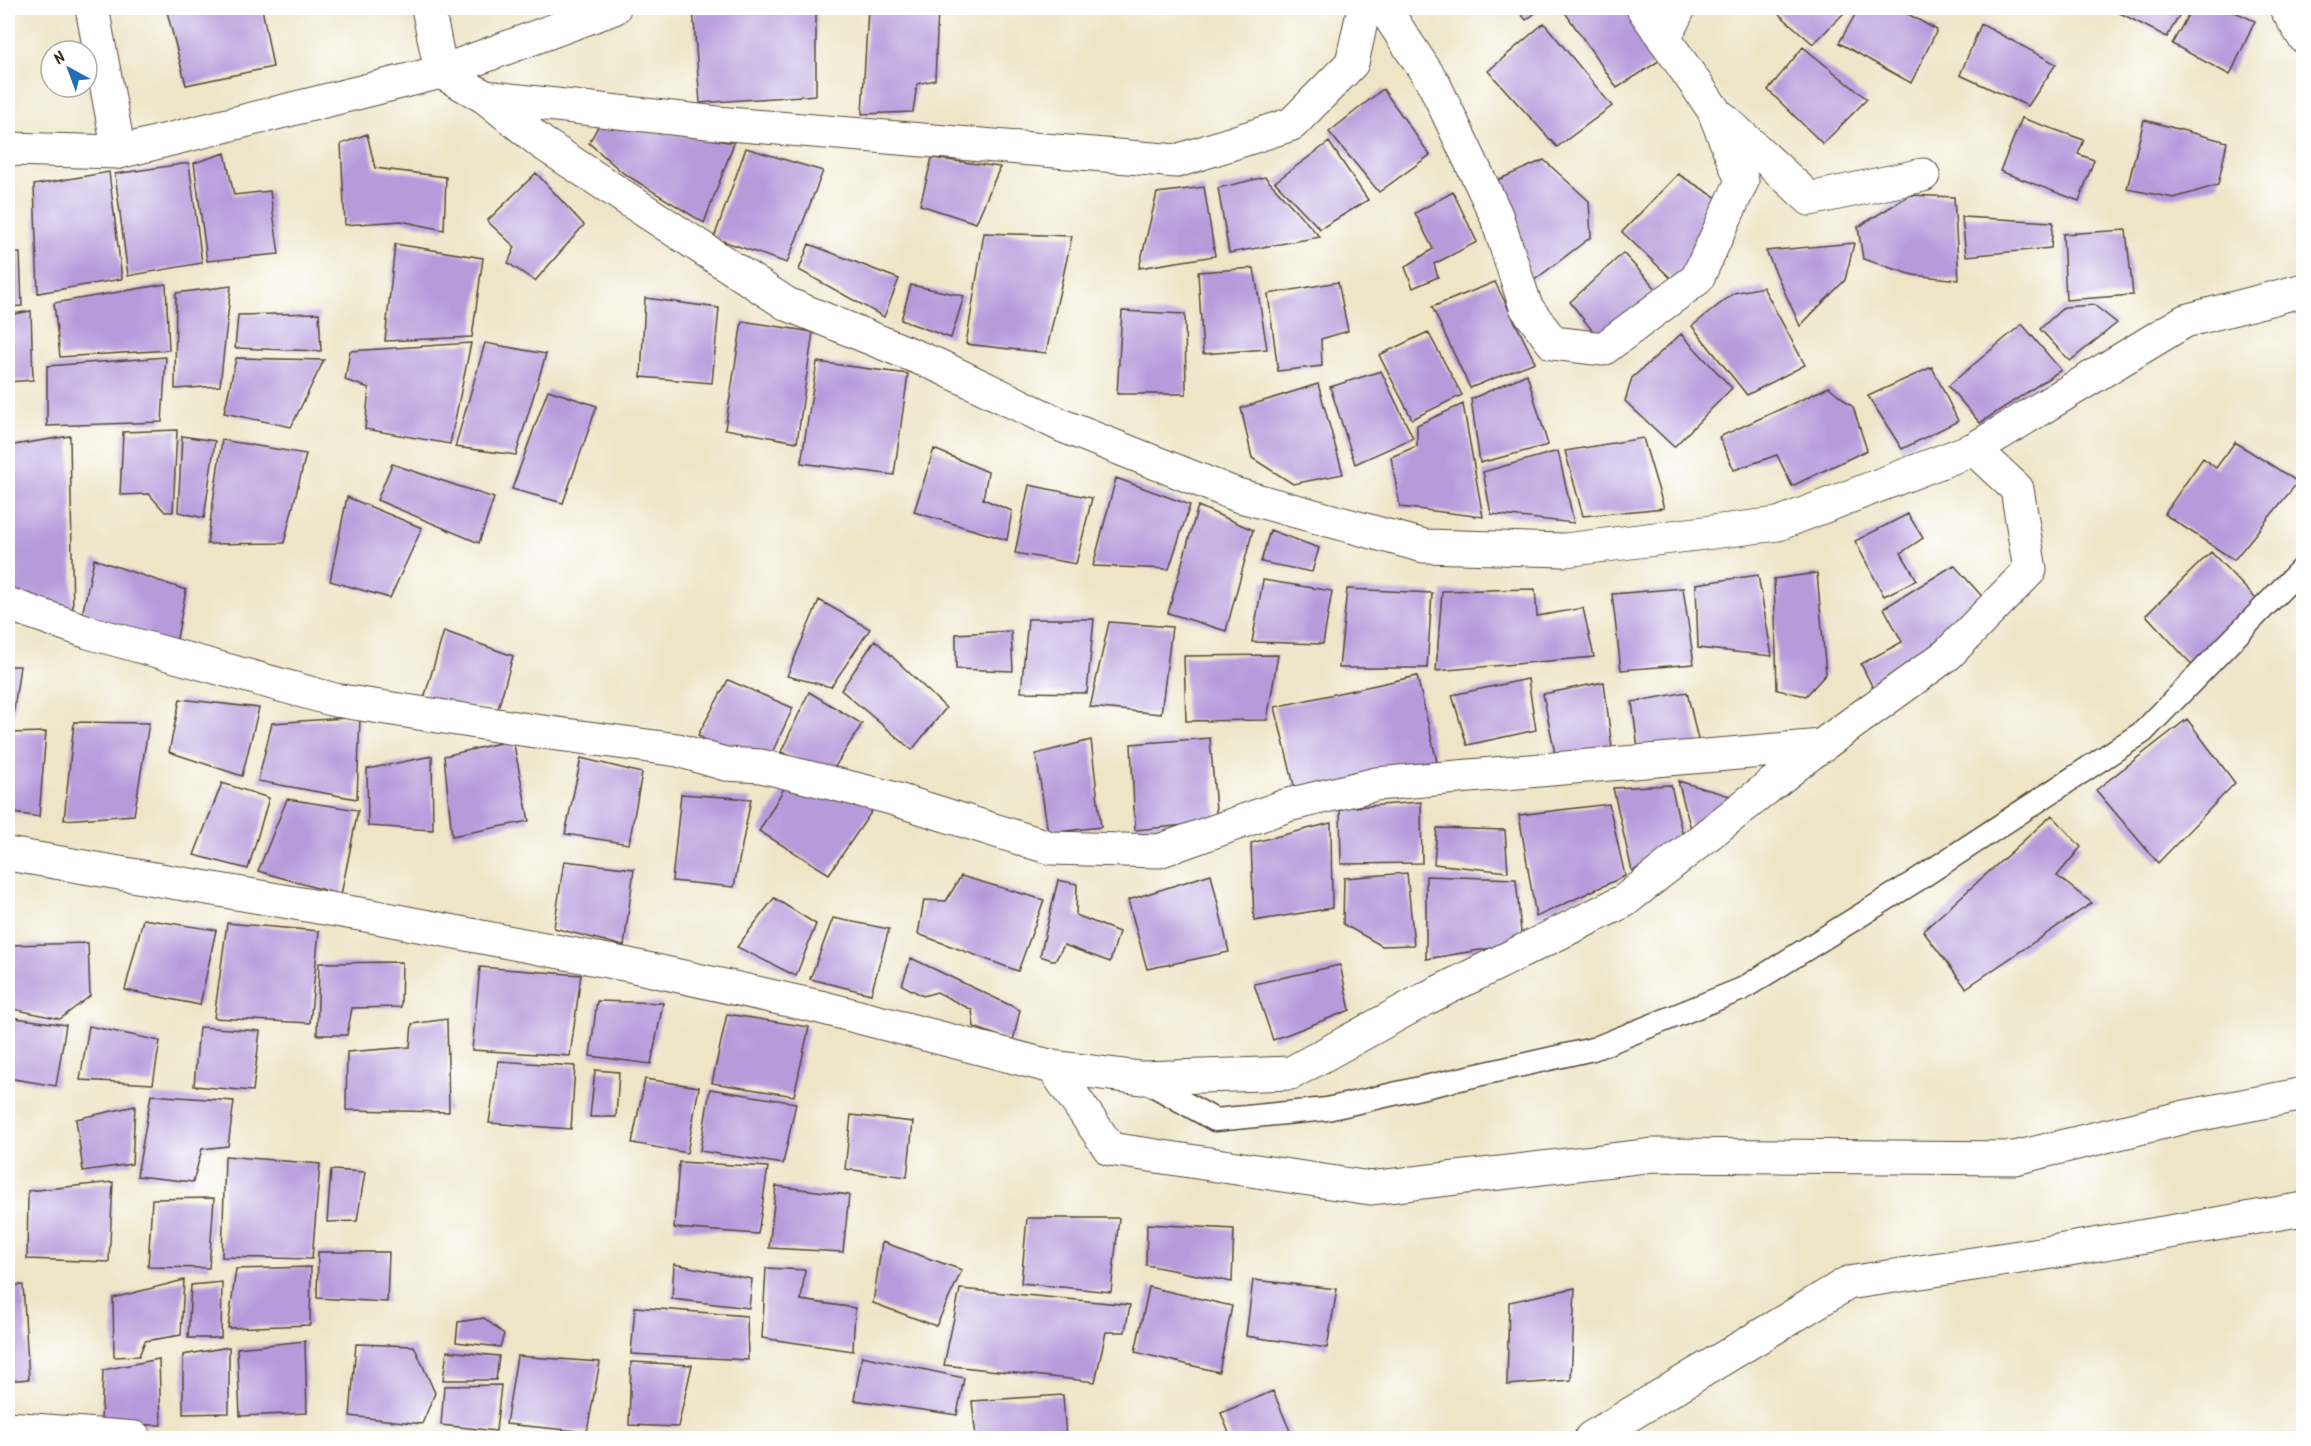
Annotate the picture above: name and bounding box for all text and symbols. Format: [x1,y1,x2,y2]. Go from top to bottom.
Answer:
north arrow [39,39,99,99]
text: N [48,46,72,72]

